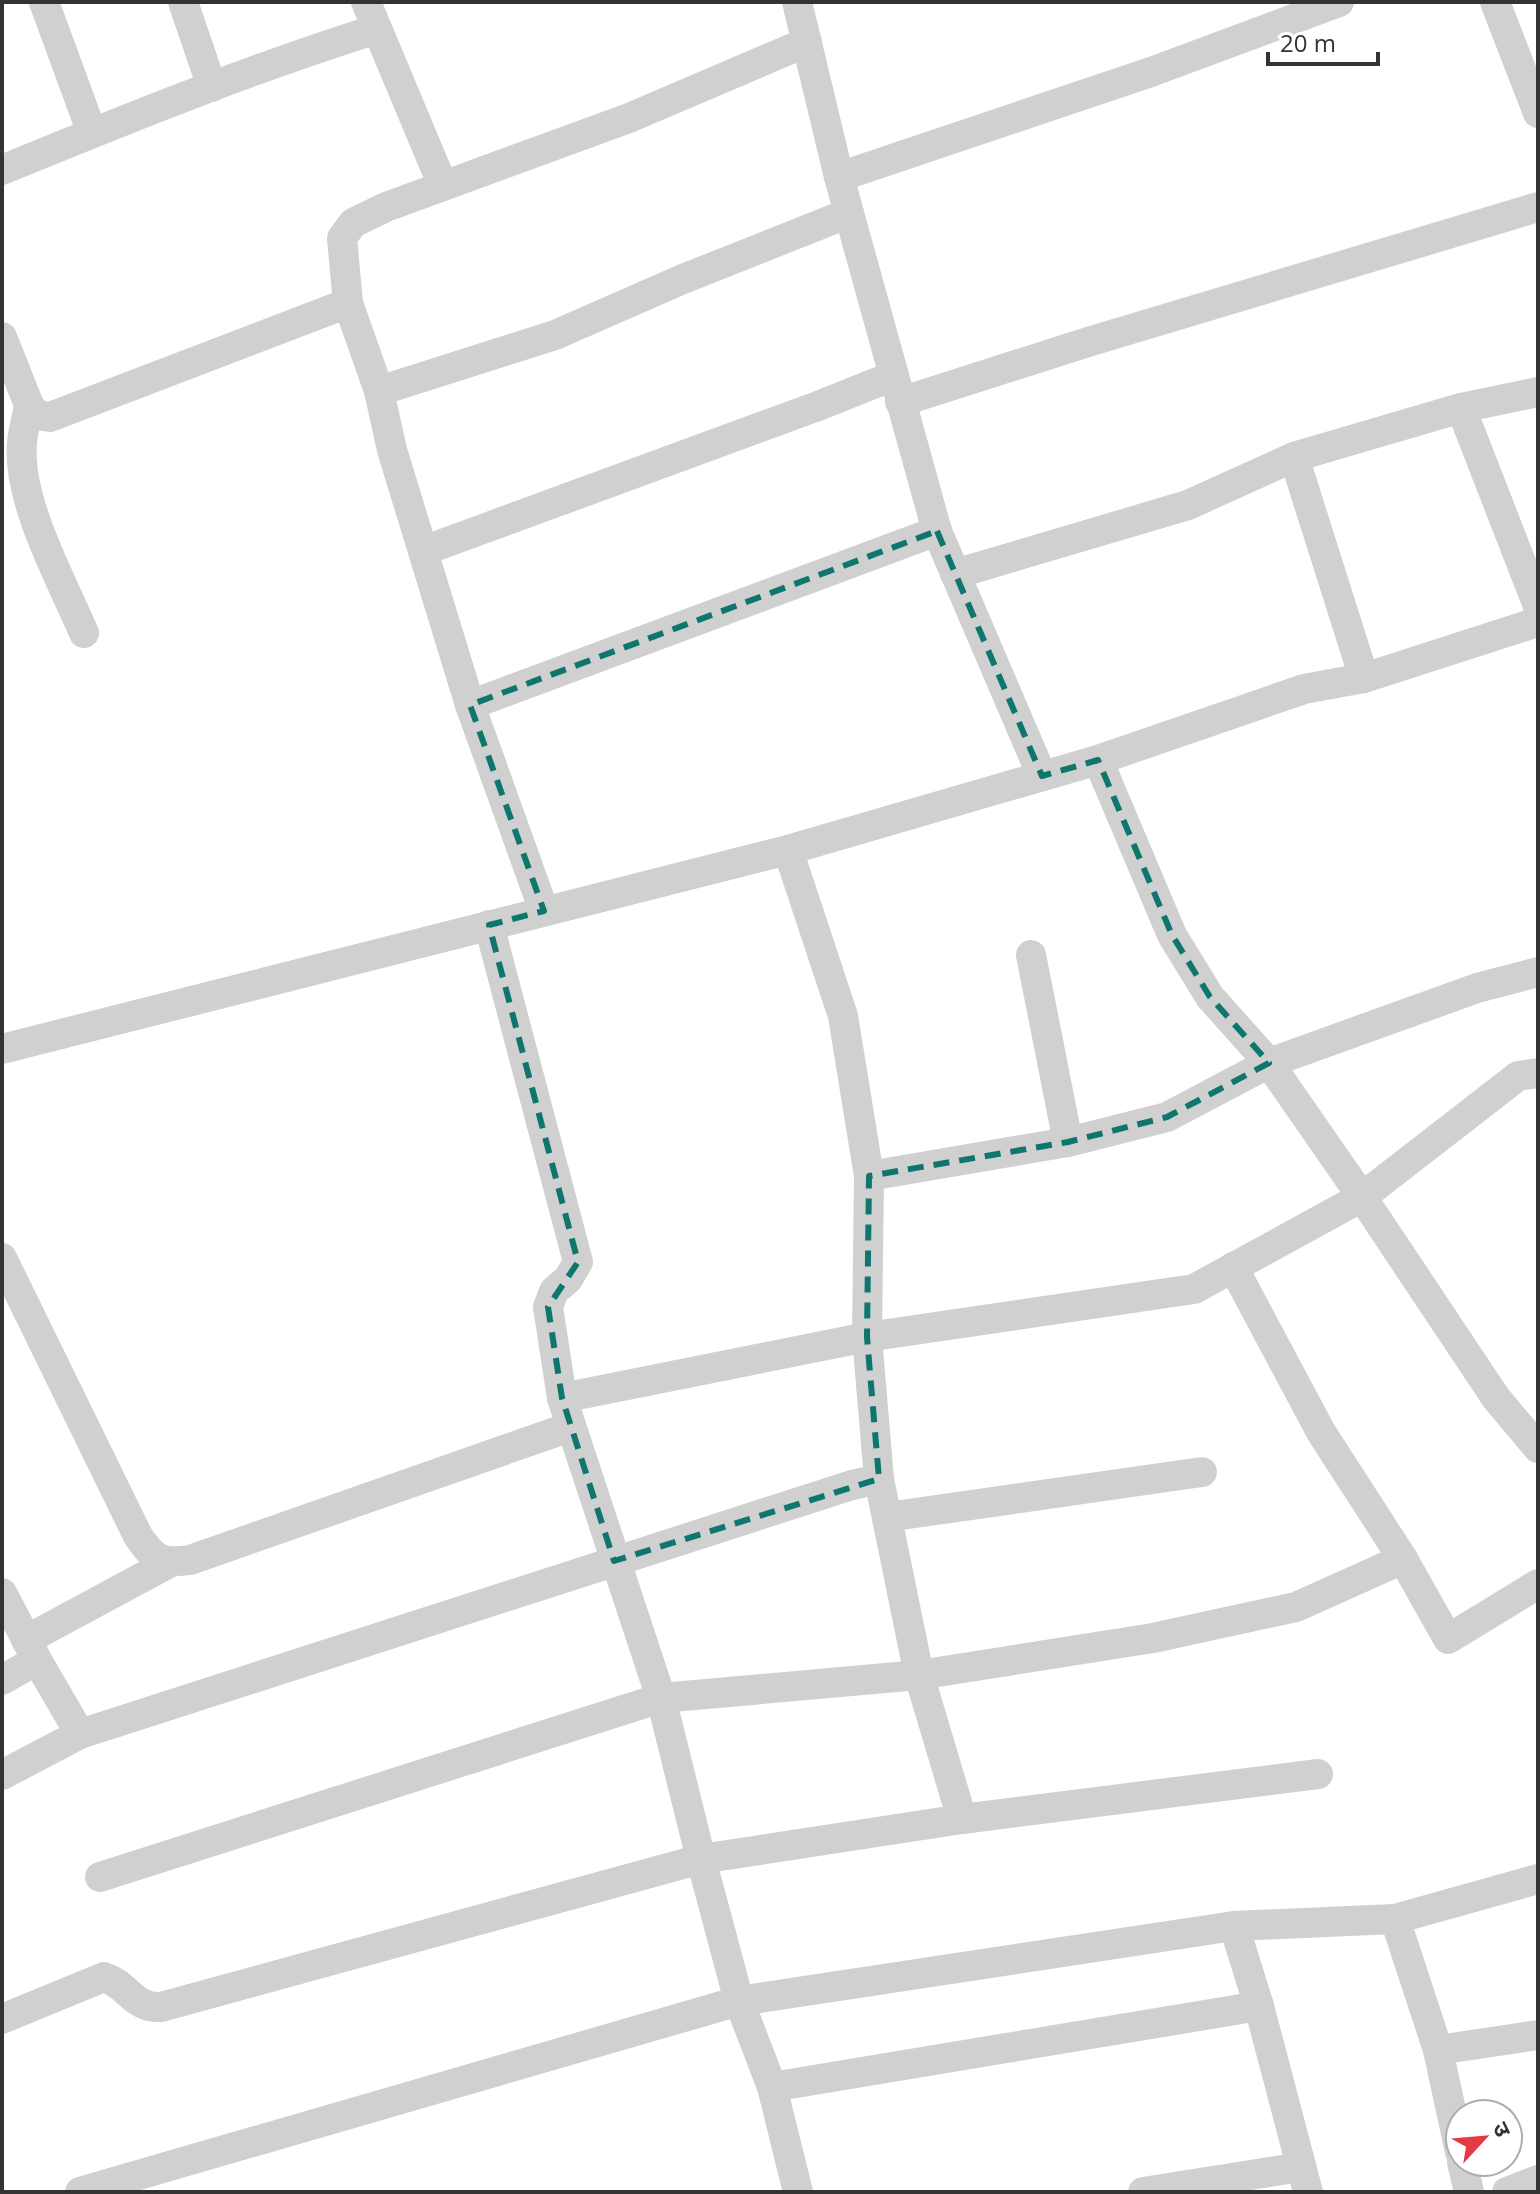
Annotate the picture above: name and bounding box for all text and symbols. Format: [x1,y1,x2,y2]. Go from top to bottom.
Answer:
scale bar [1268,16,1378,66]
text: 20 m [1280,26,1336,59]
north arrow [1444,2098,1524,2178]
text: उ [1487,2116,1520,2142]

